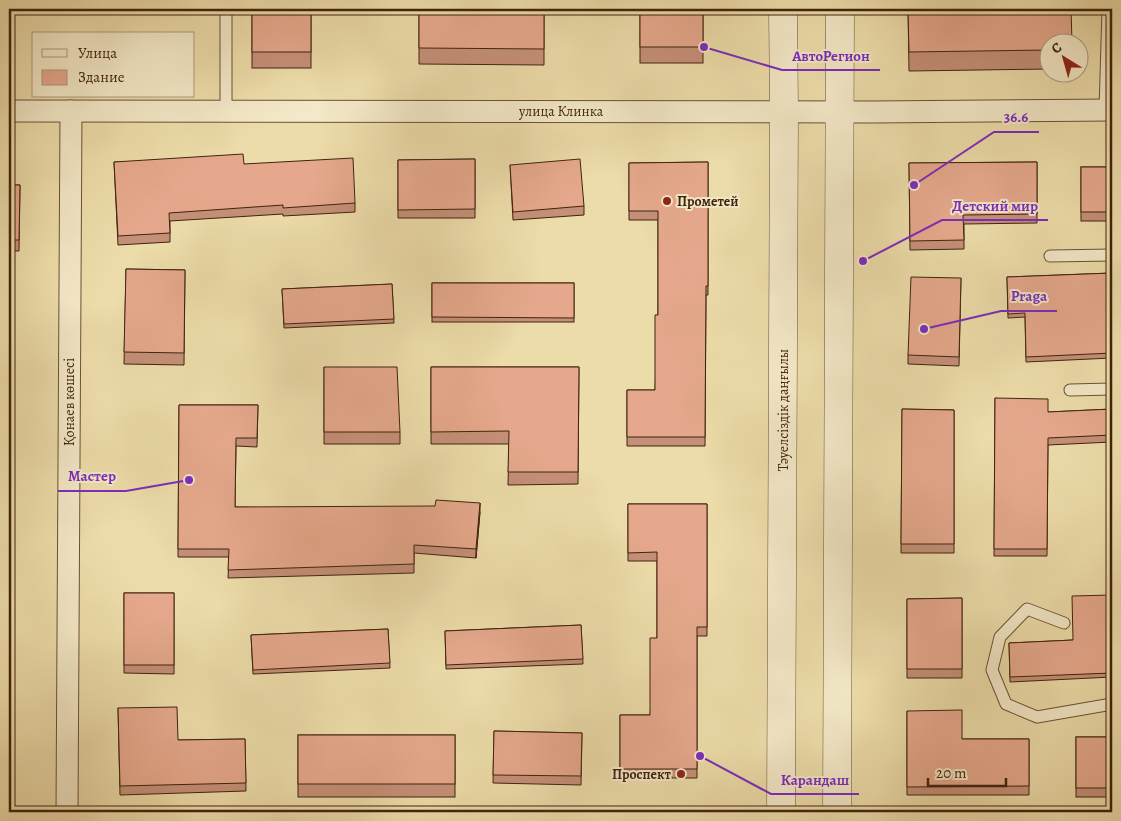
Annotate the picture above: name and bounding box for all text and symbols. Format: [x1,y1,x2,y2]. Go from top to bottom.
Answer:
legend [32,32,195,98]
north arrow [1038,32,1088,82]
text: С [1047,38,1066,58]
callout: АвтоРегион [782,40,880,70]
text: Улица [78,43,117,63]
text: АвтоРегион [791,46,870,66]
text: Здание [78,67,125,87]
street label: улица Клинка [518,102,604,121]
callout: 36.6 [994,102,1039,132]
text: 36.6 [1004,107,1028,127]
callout: Детский мир [942,190,1048,220]
place label: Прометей [677,192,739,211]
marker: Прометей [661,195,673,207]
text: Детский мир [952,196,1038,216]
callout: Praga [1001,281,1057,311]
text: Praga [1011,286,1048,306]
street label: Тәуелсіздік даңғылы [774,349,793,471]
street label: Қонаев көшесі [60,358,79,446]
callout: Мастер [58,461,126,491]
text: Мастер [68,466,116,486]
scale bar [928,756,1006,788]
text: 20 m [936,763,967,783]
callout: Карандаш [771,764,859,794]
place label: Проспект [612,765,672,784]
marker: Проспект [675,768,687,780]
text: Карандаш [781,770,849,790]

